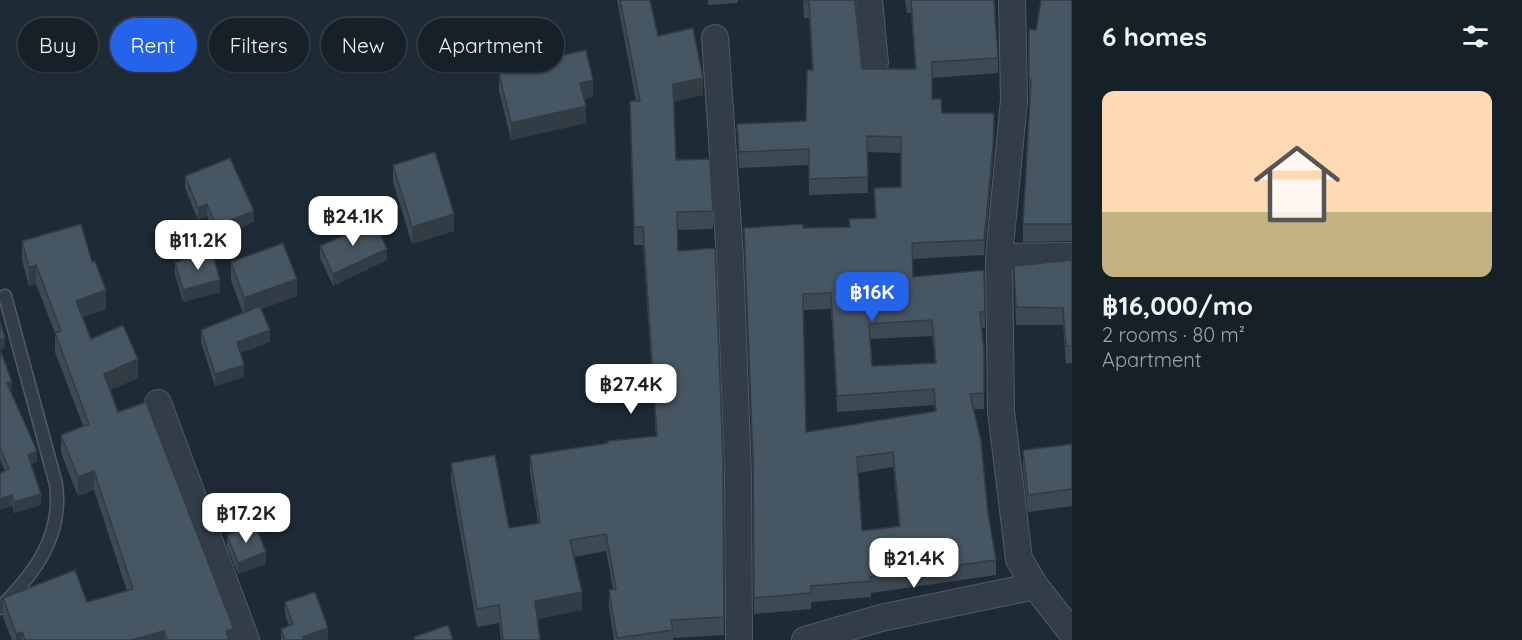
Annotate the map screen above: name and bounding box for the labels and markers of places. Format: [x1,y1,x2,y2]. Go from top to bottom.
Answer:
pin: ฿24.1K [304,196,402,247]
pin: ฿11.2K [149,220,247,271]
pin: ฿16K [836,272,908,323]
pin: ฿27.4K [582,364,680,415]
pin: ฿17.2K [197,493,295,544]
pin: ฿21.4K [865,538,963,589]

